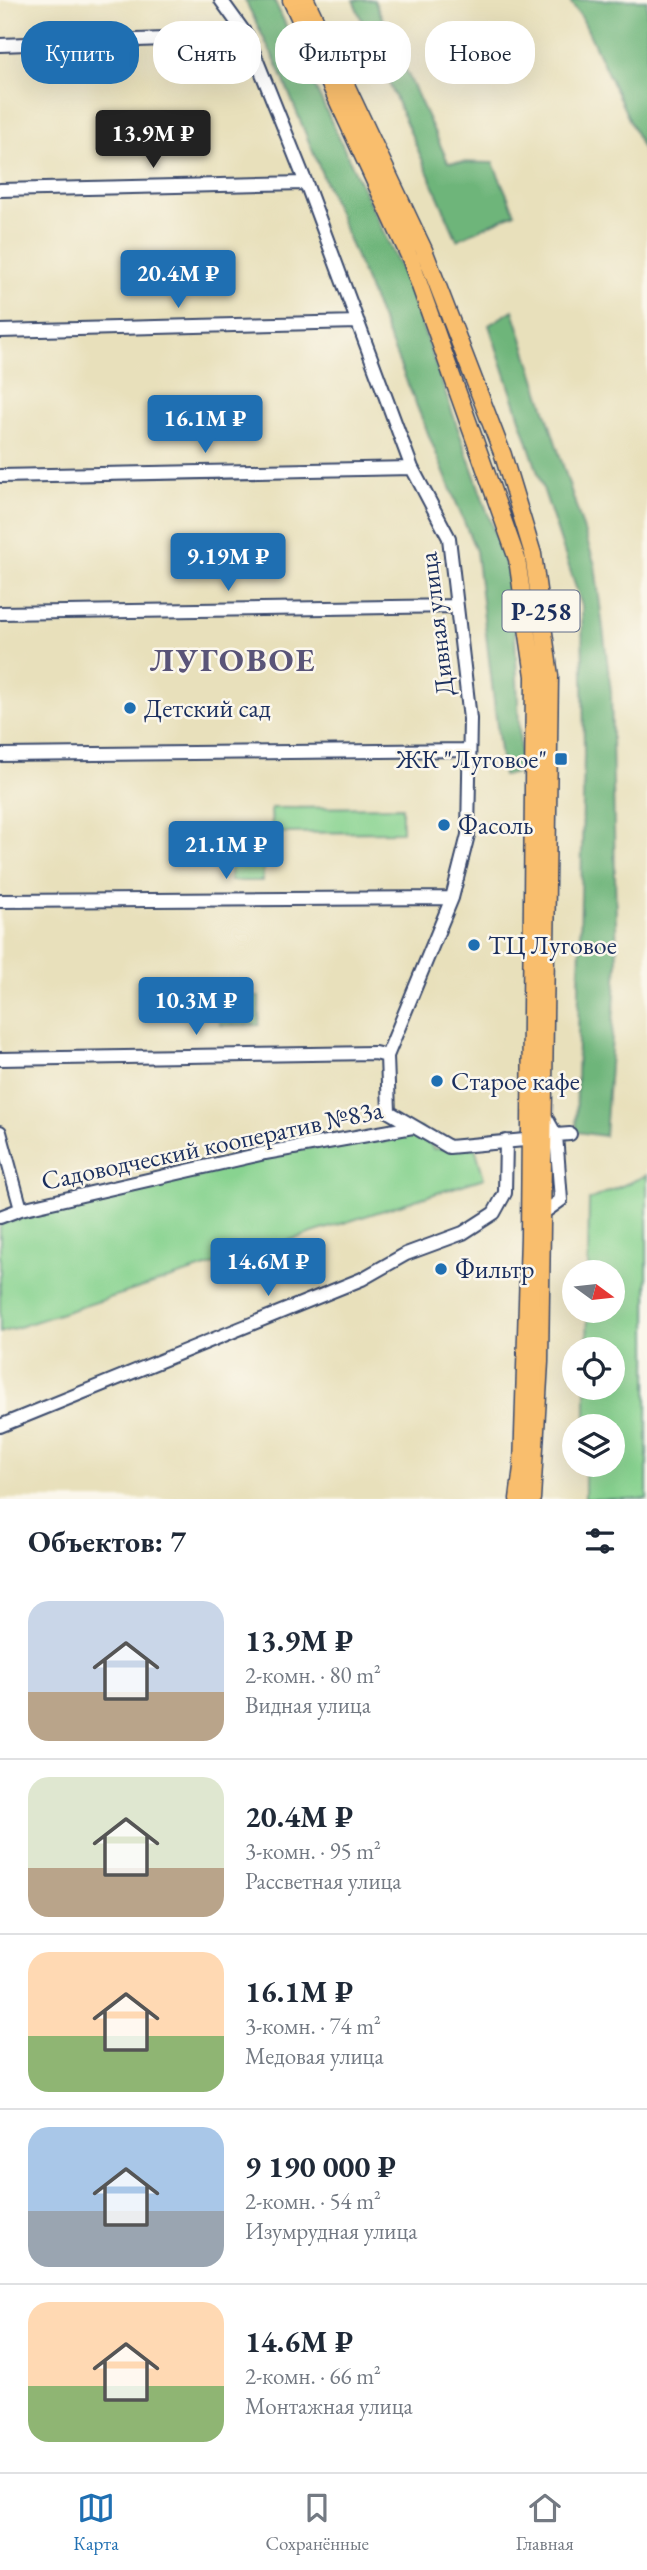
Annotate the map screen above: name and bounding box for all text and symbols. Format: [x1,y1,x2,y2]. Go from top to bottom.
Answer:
chip: Купить [21,21,139,84]
chip: Снять [153,21,261,84]
chip: Фильтры [275,21,411,84]
chip: Новое [425,21,535,84]
pin: 13.9M ₽ [88,110,218,170]
text: 13.9M ₽ [112,118,194,148]
pin: 20.4M ₽ [113,250,243,310]
text: 20.4M ₽ [137,258,219,288]
pin: 16.1M ₽ [140,396,270,455]
text: 16.1M ₽ [164,403,246,433]
pin: 9.19M ₽ [163,534,293,593]
text: 9.19M ₽ [187,541,269,571]
street label: Дивная улица [410,550,462,698]
road number: Р-258 [503,590,580,632]
district label: ЛУГОВОЕ [149,638,317,681]
place label: Детский сад [144,691,271,725]
marker: Детский сад [122,700,138,716]
place label: ЖК "Луговое" [395,742,547,776]
marker: ЖК "Луговое" [553,751,569,767]
place label: Фасоль [458,808,534,842]
marker: Фасоль [436,817,452,833]
pin: 21.1M ₽ [161,822,291,881]
text: 21.1M ₽ [185,829,267,859]
place label: ТЦ Луговое [488,928,617,962]
marker: ТЦ Луговое [466,937,482,953]
pin: 10.3M ₽ [131,978,261,1037]
text: 10.3M ₽ [155,985,237,1015]
place label: Старое кафе [451,1064,580,1098]
marker: Старое кафе [429,1073,445,1089]
street label: Садоводческий кооператив №83а [38,1092,386,1198]
pin: 14.6M ₽ [203,1238,333,1298]
text: 14.6M ₽ [227,1246,309,1276]
place label: Фильтр [455,1252,535,1286]
north arrow [562,1260,625,1323]
map controls [562,1260,625,1477]
marker: Фильтр [433,1261,449,1277]
button: locate [562,1337,625,1400]
button: layers [562,1414,625,1477]
text: Объектов: 7 [28,1522,186,1561]
icon: filters [581,1522,619,1560]
text: 13.9M ₽ [245,1621,353,1660]
icon: home [84,1629,168,1713]
text: 2-комн. · 80 m² [245,1660,381,1690]
text: Видная улица [245,1690,371,1720]
text: 20.4M ₽ [245,1797,353,1836]
icon: home [84,1805,168,1889]
text: 3-комн. · 95 m² [245,1836,381,1866]
text: Рассветная улица [245,1866,402,1896]
text: 16.1M ₽ [245,1972,353,2011]
icon: home [84,1980,168,2064]
text: 3-комн. · 74 m² [245,2011,381,2041]
text: Медовая улица [245,2041,384,2071]
text: 9 190 000 ₽ [245,2147,396,2186]
icon: home [84,2155,168,2239]
text: 2-комн. · 54 m² [245,2186,381,2216]
text: Изумрудная улица [245,2216,417,2246]
text: 14.6M ₽ [245,2322,353,2361]
icon: home [84,2330,168,2414]
text: 2-комн. · 66 m² [245,2361,381,2391]
text: Монтажная улица [245,2391,413,2421]
tab: Карта [73,2489,119,2556]
tab: Сохранённые [265,2489,369,2556]
tab: Главная [516,2489,574,2556]

